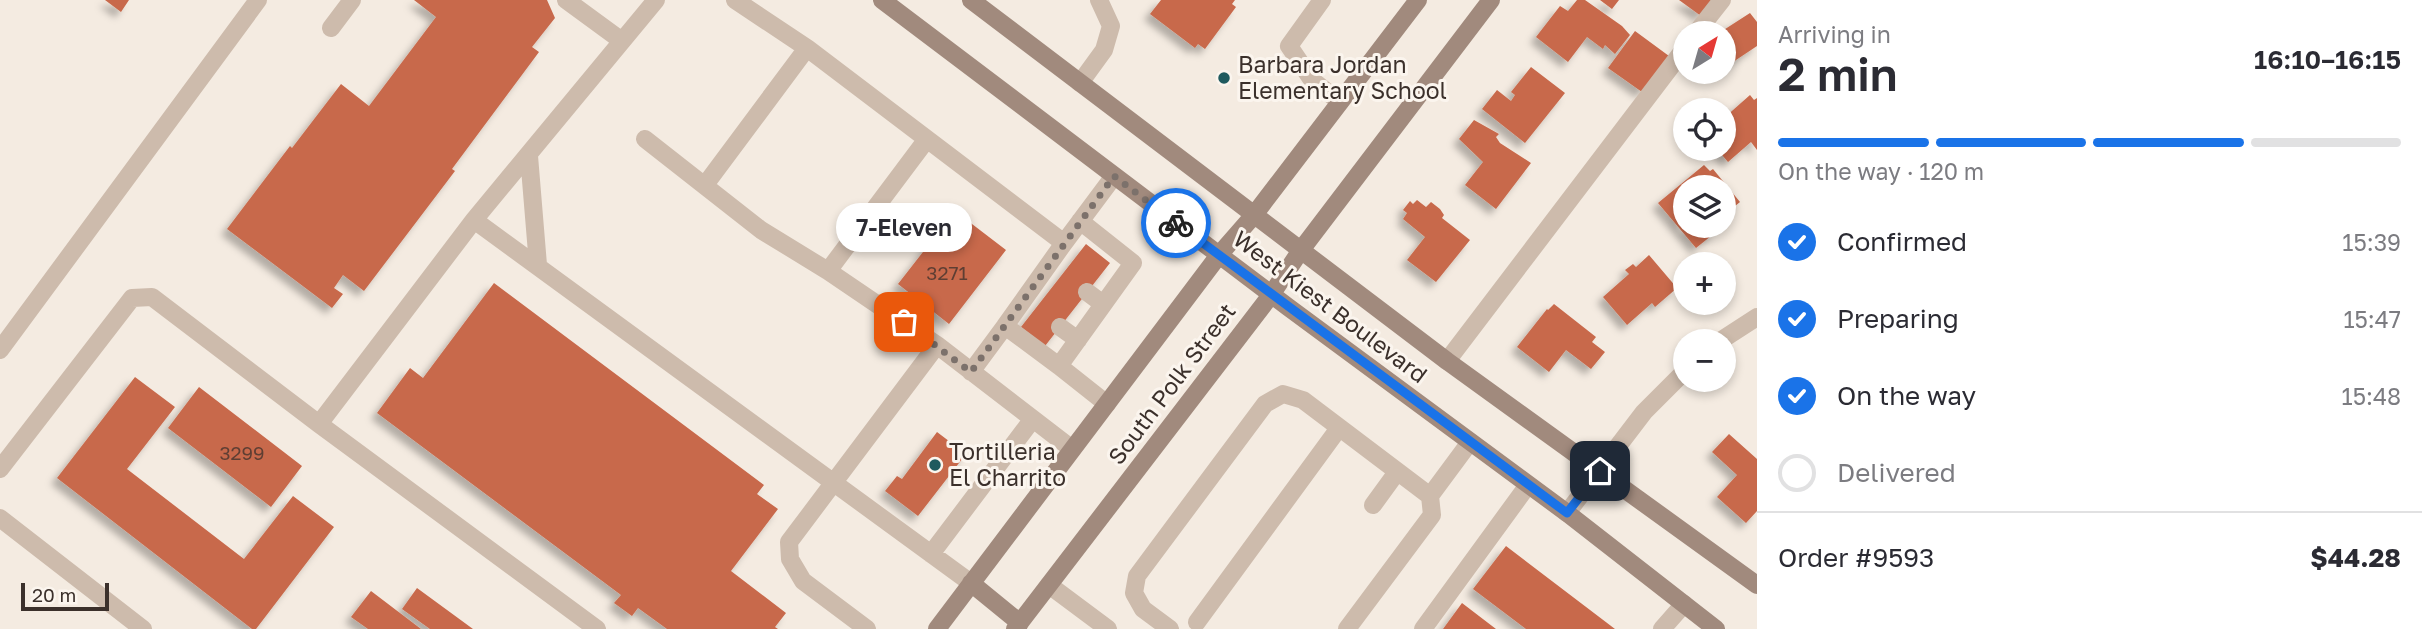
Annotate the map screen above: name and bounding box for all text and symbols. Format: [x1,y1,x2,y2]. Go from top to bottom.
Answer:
text: Arriving in [1778,20,1891,48]
north arrow [1673,21,1736,84]
map controls [1673,21,1736,392]
text: 16:10–16:15 [2254,44,2401,75]
text: 2 min [1778,46,1898,101]
place label: Barbara Jordan Elementary School [1238,50,1447,104]
marker: Barbara Jordan Elementary School [1216,70,1232,86]
button: locate [1673,98,1736,161]
text: On the way · 120 m [1778,157,1984,185]
button: layers [1673,175,1736,238]
courier [1141,188,1211,258]
callout: 7-Eleven [836,203,972,252]
icon: bike [1157,204,1195,242]
text: 7-Eleven [856,213,952,241]
icon: check [1778,223,1816,261]
street label: West Kiest Boulevard [1228,224,1433,388]
text: Confirmed [1837,226,1967,257]
text: 15:39 [2342,228,2401,256]
button: + [1673,252,1736,315]
house number: 3271 [926,261,968,284]
pin [874,292,934,352]
street label: South Polk Street [1102,297,1241,469]
icon: check [1778,300,1816,338]
icon: bag [885,303,923,341]
text: Preparing [1837,303,1959,334]
text: 15:47 [2343,305,2401,333]
button: − [1673,329,1736,392]
icon: check [1778,377,1816,415]
text: On the way [1837,380,1976,411]
text: 15:48 [2342,382,2401,410]
place label: Tortilleria El Charrito [949,437,1066,491]
house number: 3299 [219,441,265,464]
pin [1570,441,1630,501]
icon: home [1581,452,1619,490]
marker: Tortilleria El Charrito [927,457,943,473]
text: Delivered [1837,457,1956,488]
text: Order #9593 [1778,542,1934,573]
text: $44.28 [2310,542,2401,573]
scale bar [21,580,108,612]
text: 20 m [32,583,76,606]

